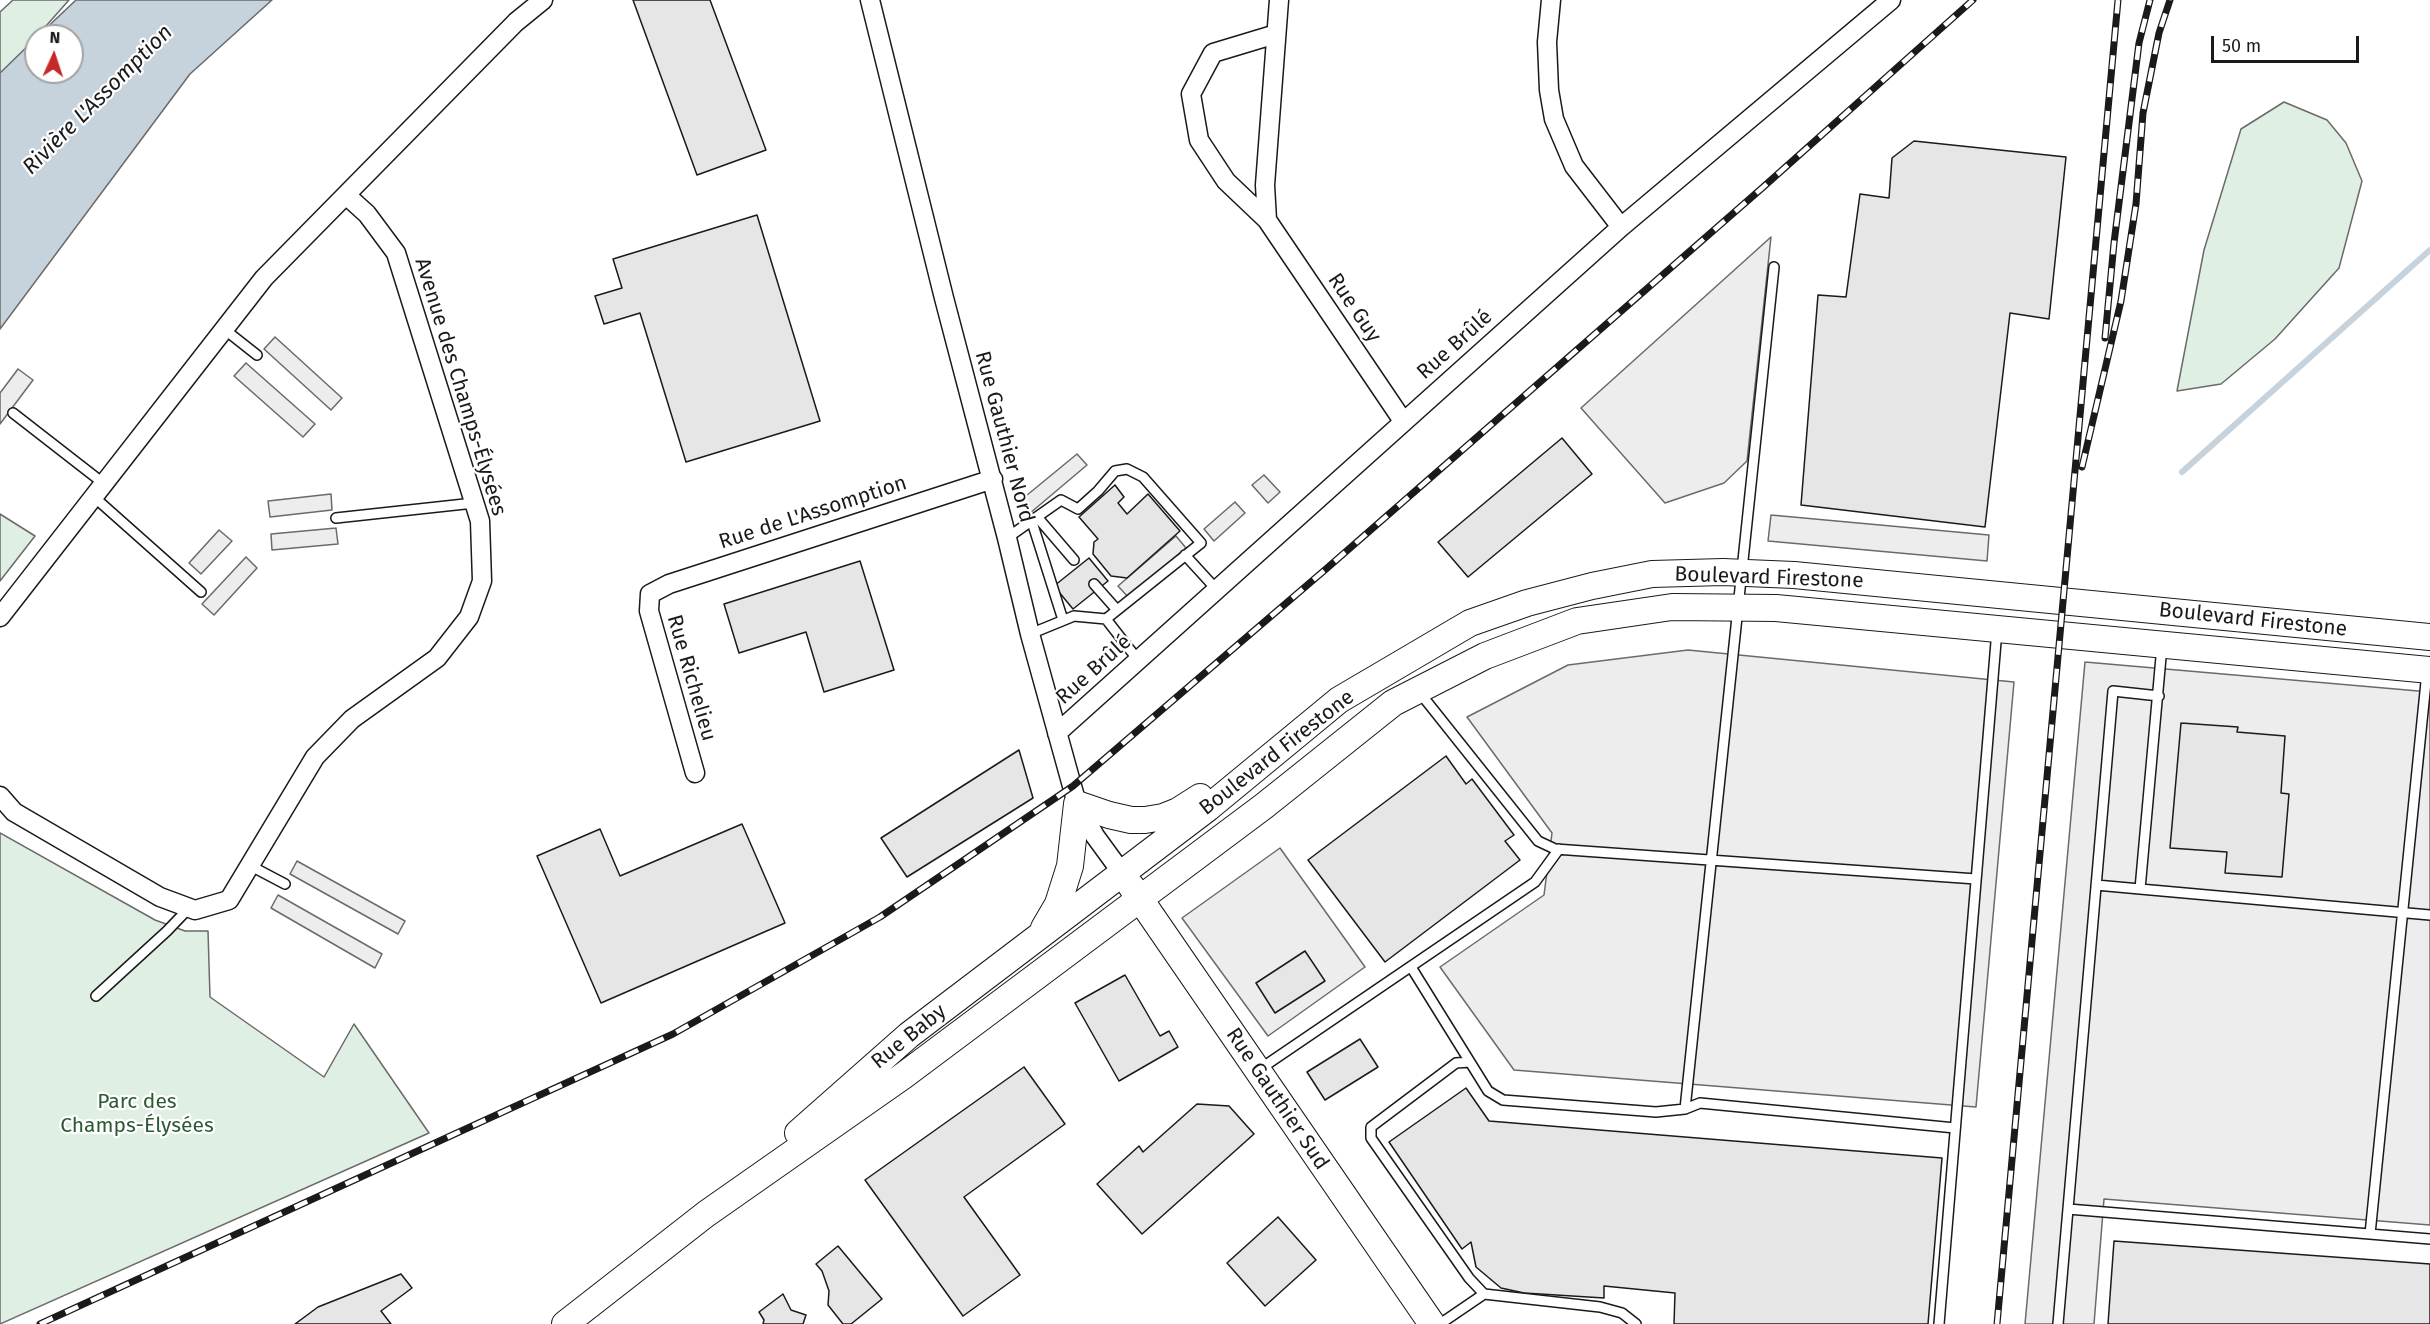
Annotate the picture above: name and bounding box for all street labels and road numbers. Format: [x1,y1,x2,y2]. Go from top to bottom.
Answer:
street label: Avenue des Champs-Élysées [409,255,511,519]
street label: Rue Guy [1322,269,1386,347]
street label: Rue Brûlé [1412,305,1498,385]
street label: Rue Gauthier Nord [969,349,1039,525]
street label: Rue de L'Assomption [716,471,910,555]
street label: Boulevard Firestone [1674,562,1864,594]
street label: Boulevard Firestone [2158,598,2348,642]
street label: Rue Richelieu [661,612,721,744]
street label: Rue Brûlé [1051,630,1137,710]
street label: Boulevard Firestone [1195,685,1359,821]
street label: Rue Baby [867,999,951,1075]
street label: Rue Gauthier Sud [1220,1023,1334,1175]

